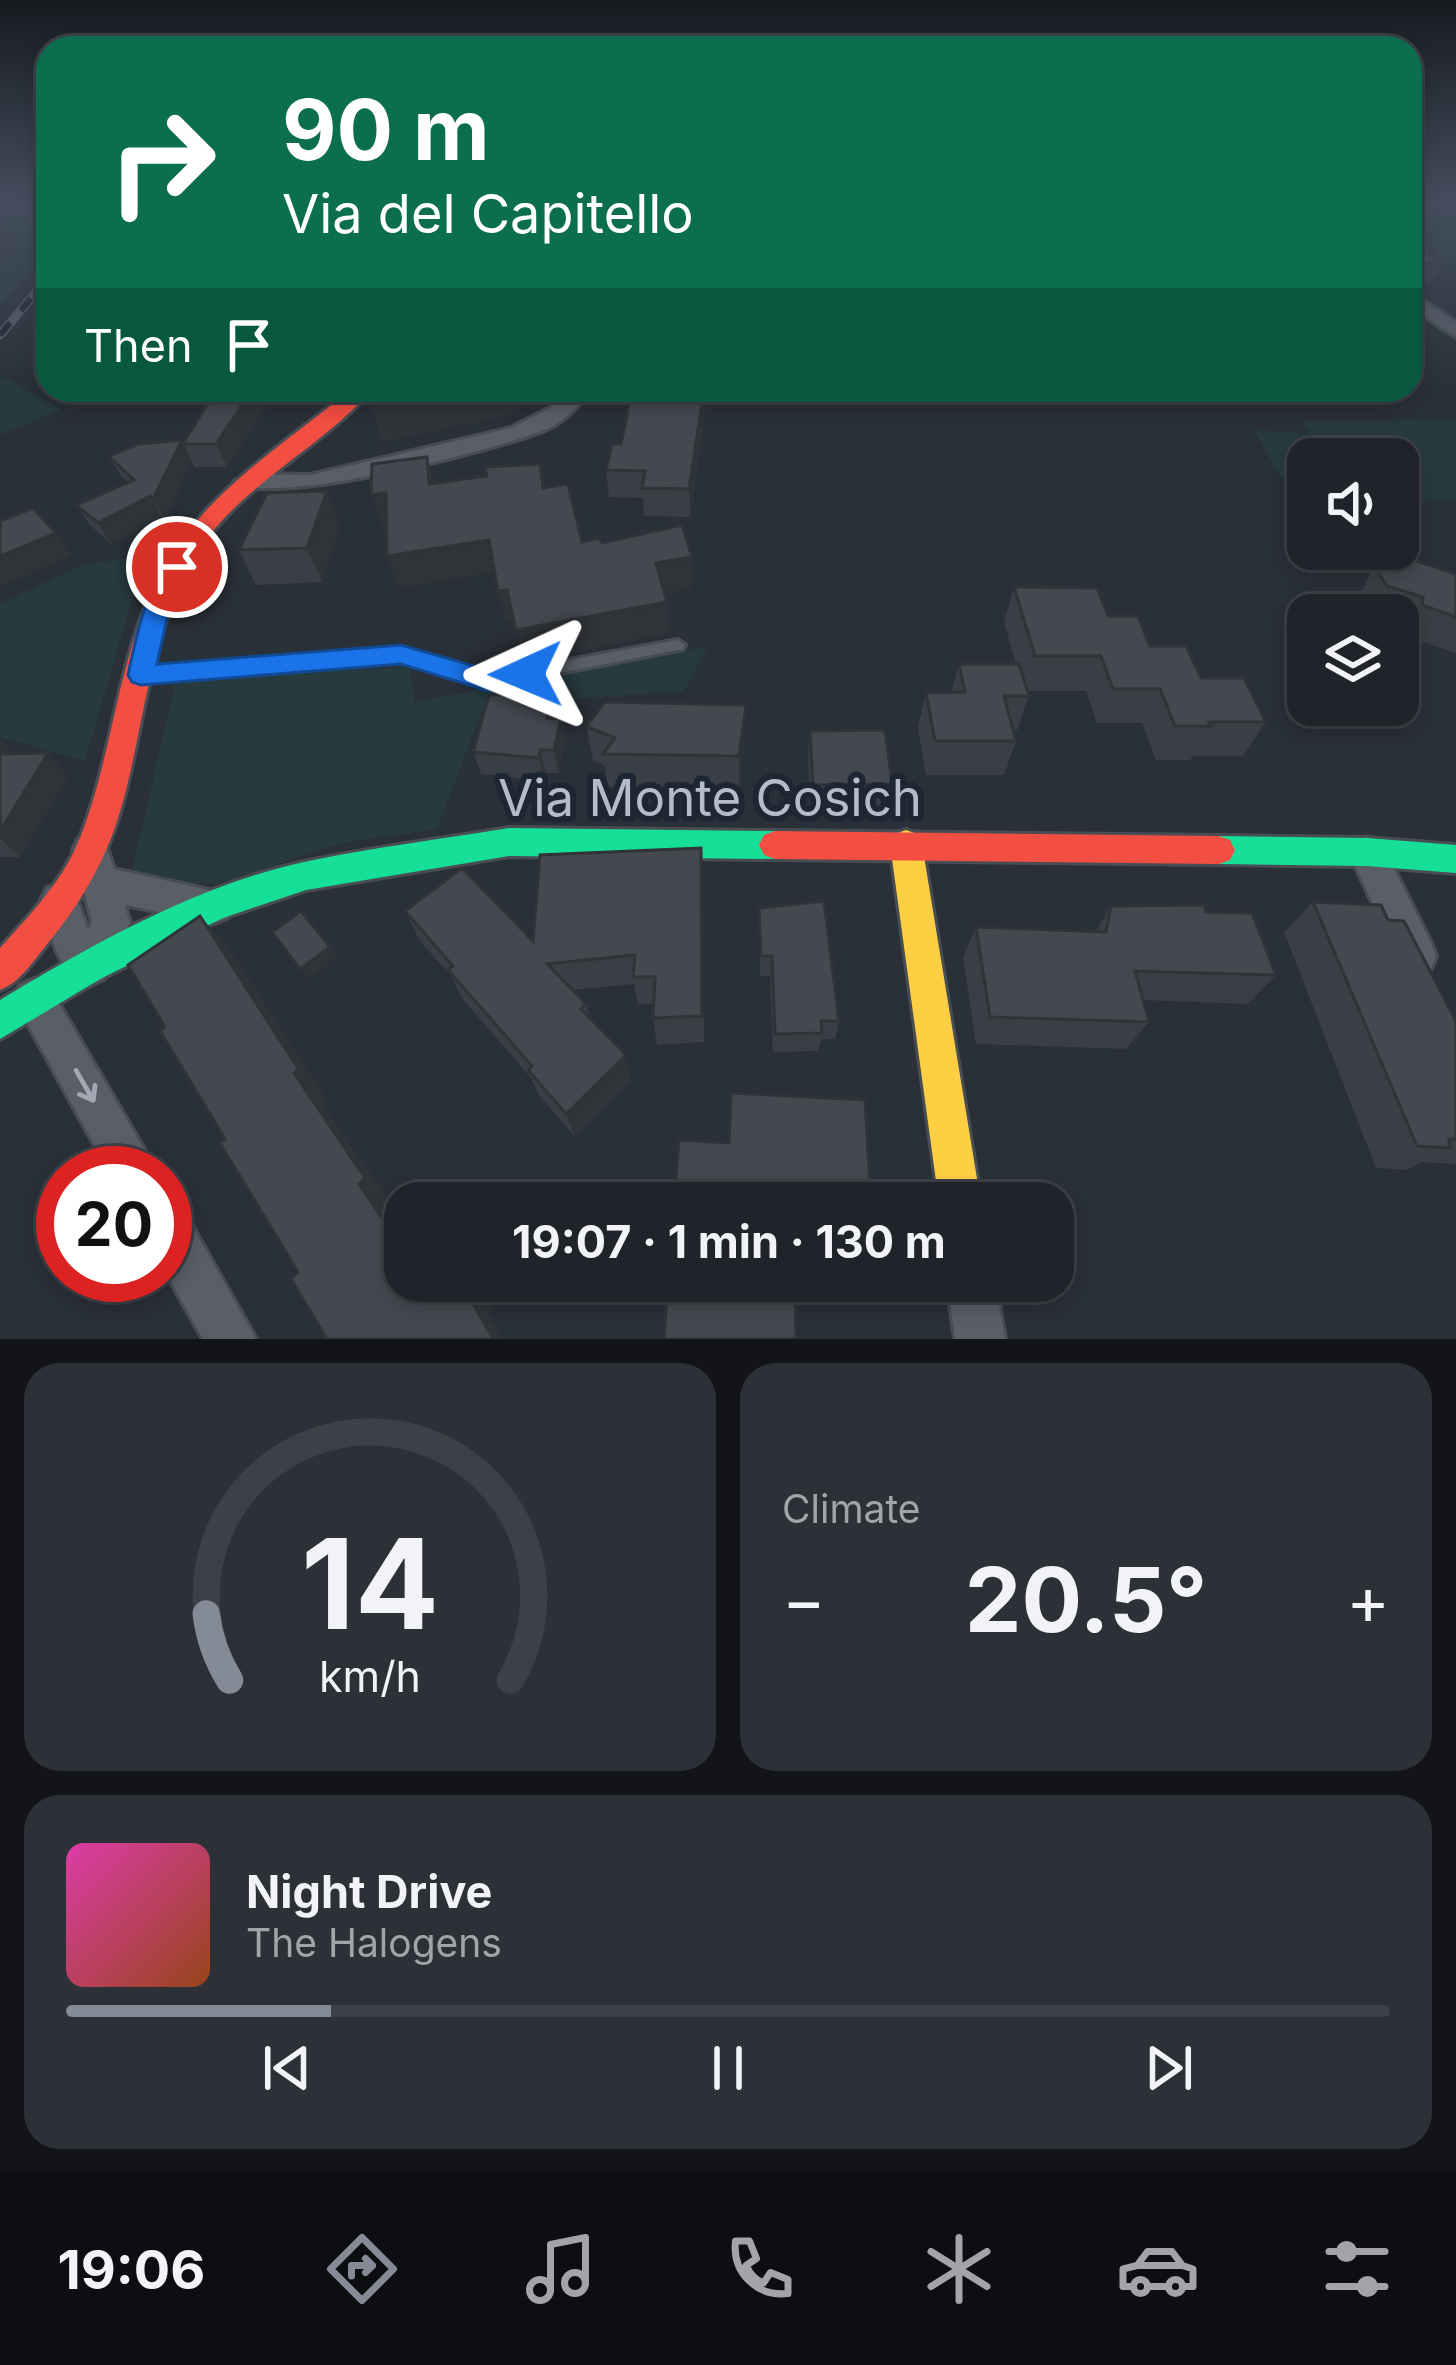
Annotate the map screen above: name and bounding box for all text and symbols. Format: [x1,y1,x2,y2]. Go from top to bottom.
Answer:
text: 90 m [282,79,490,180]
icon: right [84,84,240,240]
text: Via del Capitello [282,181,694,246]
icon: arrive [216,312,282,378]
text: Then [84,318,192,373]
map controls [1287,438,1419,726]
button: sound [1287,438,1419,570]
pin [126,516,228,618]
icon: arrive [144,534,210,600]
button: layers [1287,594,1419,726]
position arrow [463,611,589,737]
street label: Via Monte Cosich [498,767,922,828]
one-way arrow [73,1068,97,1103]
speed limit sign: 20 [36,1146,192,1302]
text: 19:07 · 1 min · 130 m [512,1214,946,1269]
text: Climate [782,1485,921,1532]
text: 14 [301,1508,439,1659]
text: 20.5° [965,1545,1207,1654]
text: − [782,1560,826,1640]
text: + [1346,1560,1390,1640]
text: km/h [319,1650,421,1702]
text: Night Drive [246,1864,492,1919]
text: The Halogens [246,1919,502,1966]
icon: previous [254,2035,320,2101]
icon: pause [695,2035,761,2101]
icon: next [1136,2035,1202,2101]
icon: directions [320,2227,404,2311]
icon: music [519,2227,603,2311]
icon: phone [718,2227,802,2311]
icon: climate [917,2227,1001,2311]
icon: car [1116,2227,1200,2311]
icon: filters [1315,2227,1399,2311]
text: 19:06 [57,2237,205,2302]

